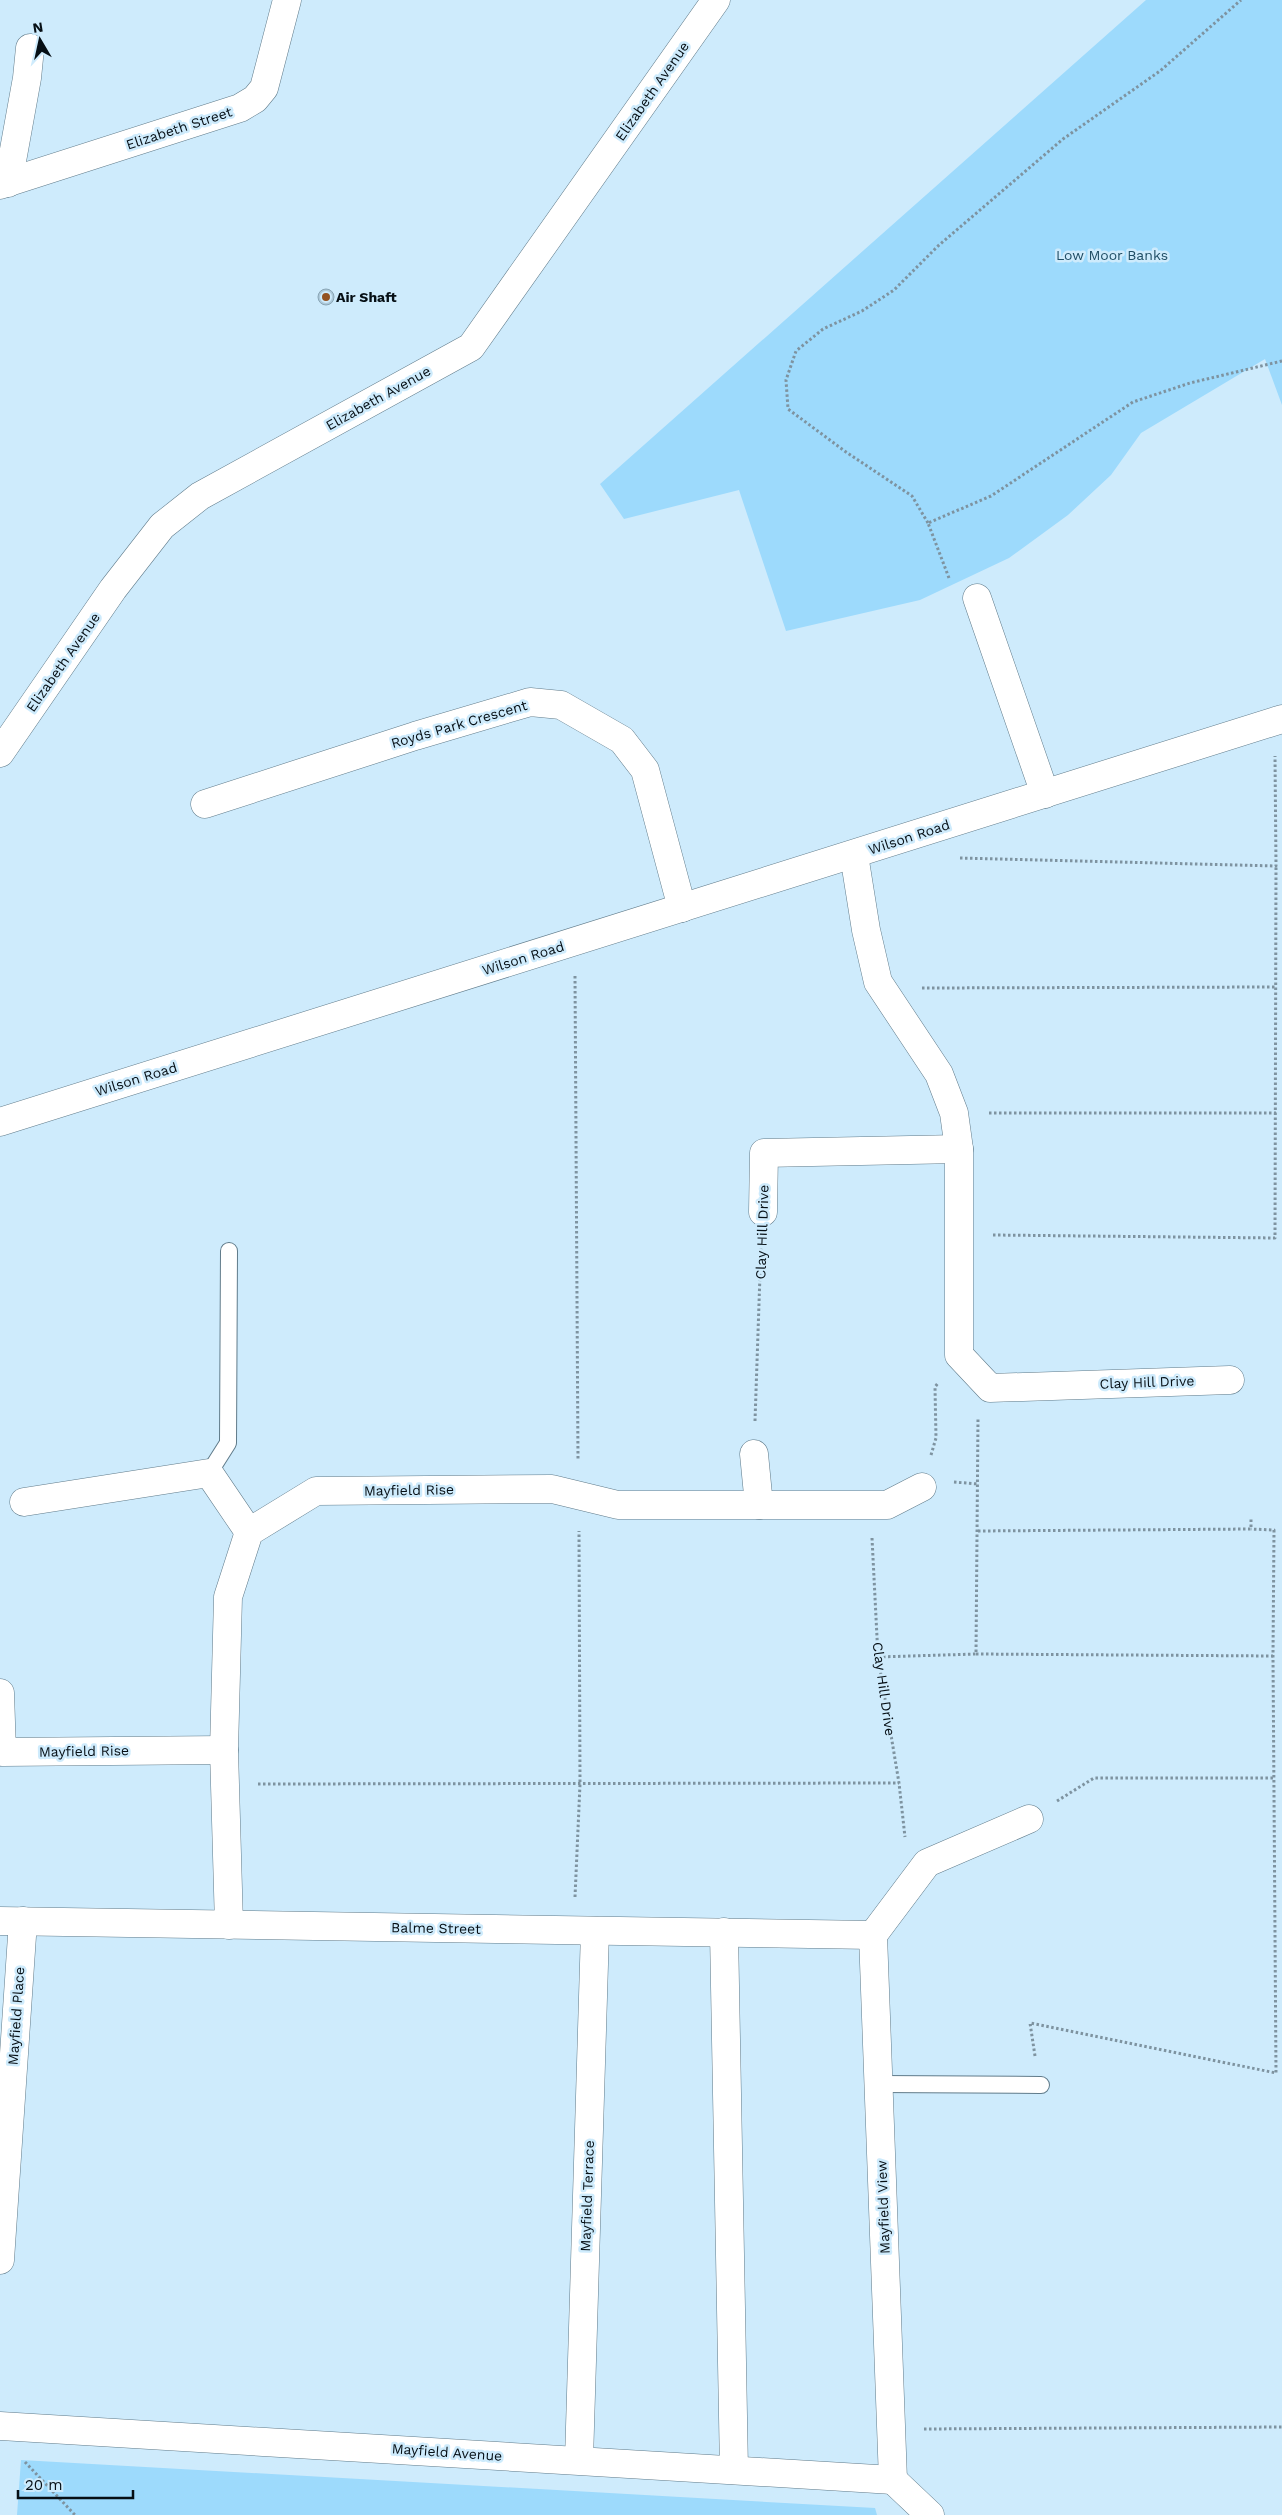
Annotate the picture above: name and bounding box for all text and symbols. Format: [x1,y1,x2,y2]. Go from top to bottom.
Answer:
north arrow [15,15,65,65]
text: N [32,18,44,36]
street label: Elizabeth Avenue [612,38,692,144]
street label: Elizabeth Street [124,103,234,153]
park label: Low Moor Banks [1056,247,1168,263]
place label: Air Shaft [336,289,397,305]
marker: Air Shaft [320,291,332,303]
street label: Elizabeth Avenue [323,363,433,433]
street label: Elizabeth Avenue [23,609,103,715]
street label: Royds Park Crescent [389,697,529,751]
street label: Wilson Road [866,816,952,858]
street label: Wilson Road [480,938,566,978]
street label: Wilson Road [93,1059,179,1099]
street label: Clay Hill Drive [752,1184,772,1280]
street label: Clay Hill Drive [1099,1372,1195,1392]
street label: Mayfield Rise [364,1481,454,1499]
street label: Clay Hill Drive [869,1641,899,1737]
street label: Mayfield Rise [39,1742,129,1760]
street label: Balme Street [391,1919,481,1937]
street label: Mayfield Place [5,1966,27,2066]
street label: Mayfield Terrace [577,2140,597,2252]
street label: Mayfield View [873,2160,893,2254]
street label: Mayfield Avenue [391,2440,503,2464]
scale bar [18,2468,132,2500]
text: 20 m [25,2476,63,2494]

